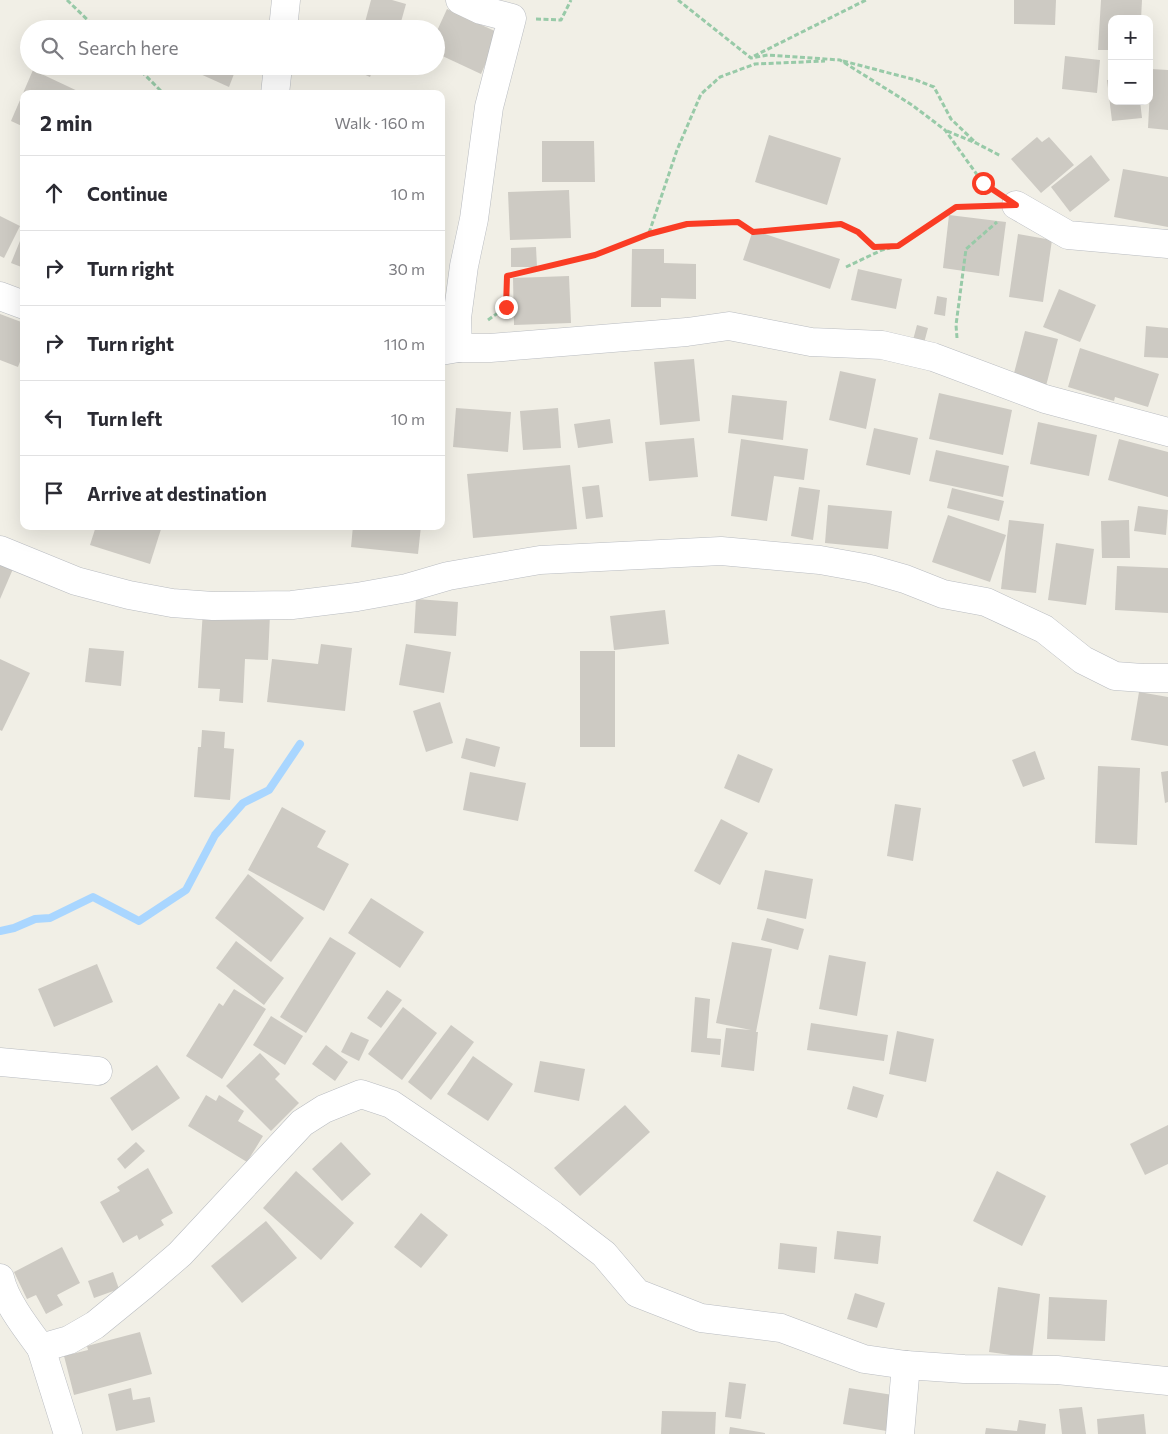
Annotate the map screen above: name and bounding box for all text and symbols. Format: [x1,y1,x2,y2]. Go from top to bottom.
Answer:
map controls [1108,15,1153,105]
button: + [1108,15,1153,60]
search box [20,20,445,75]
icon: search [38,34,66,62]
text: Search here [78,36,178,59]
button: − [1108,60,1153,105]
text: 2 min [40,110,92,135]
text: Walk · 160 m [335,113,425,132]
route start [972,172,995,195]
icon: ahead [40,179,68,207]
text: Continue [87,182,167,205]
text: 10 m [391,184,425,203]
icon: right [40,254,68,282]
text: Turn right [87,257,174,280]
text: 30 m [388,259,425,278]
route end [495,296,518,319]
icon: right [40,329,68,357]
text: Turn right [87,332,174,355]
text: 110 m [384,334,425,353]
icon: left [40,404,68,432]
text: Turn left [87,407,162,430]
text: 10 m [391,409,425,428]
icon: arrive [40,479,68,507]
text: Arrive at destination [87,482,267,505]

